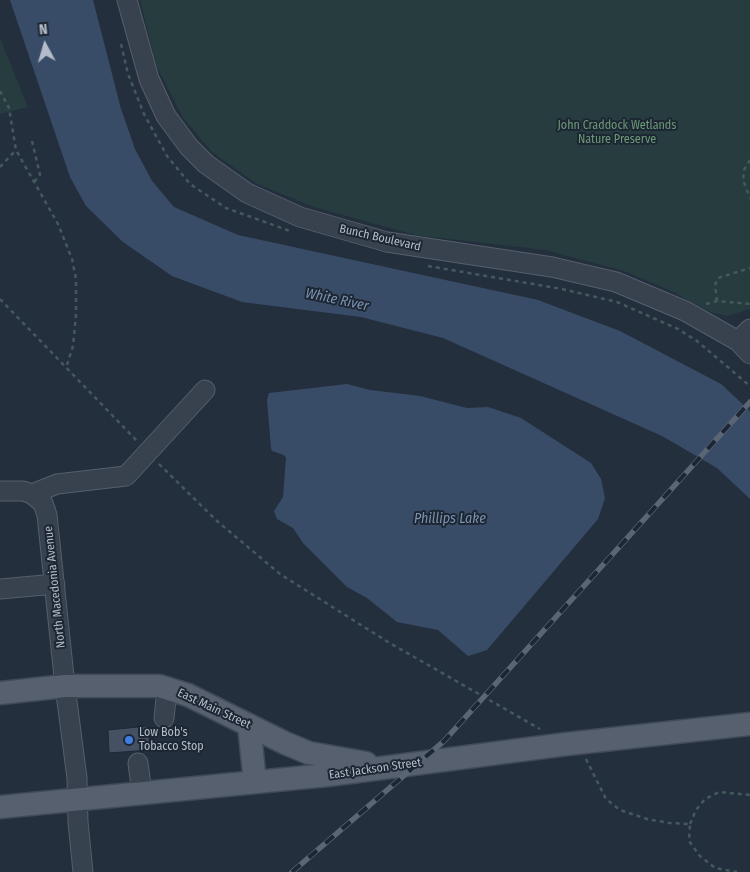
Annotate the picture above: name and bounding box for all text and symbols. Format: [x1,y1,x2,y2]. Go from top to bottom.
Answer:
north arrow [20,20,70,70]
text: N [38,21,48,38]
park label: John Craddock Wetlands Nature Preserve [558,119,676,147]
street label: Bunch Boulevard [338,222,422,254]
water label: White River [304,285,370,315]
water label: Phillips Lake [414,511,486,527]
street label: North Macedonia Avenue [41,525,69,649]
street label: East Main Street [175,686,253,732]
place label: Low Bob's Tobacco Stop [139,726,204,754]
marker: Low Bob's Tobacco Stop [123,734,135,746]
street label: East Jackson Street [328,755,422,783]

